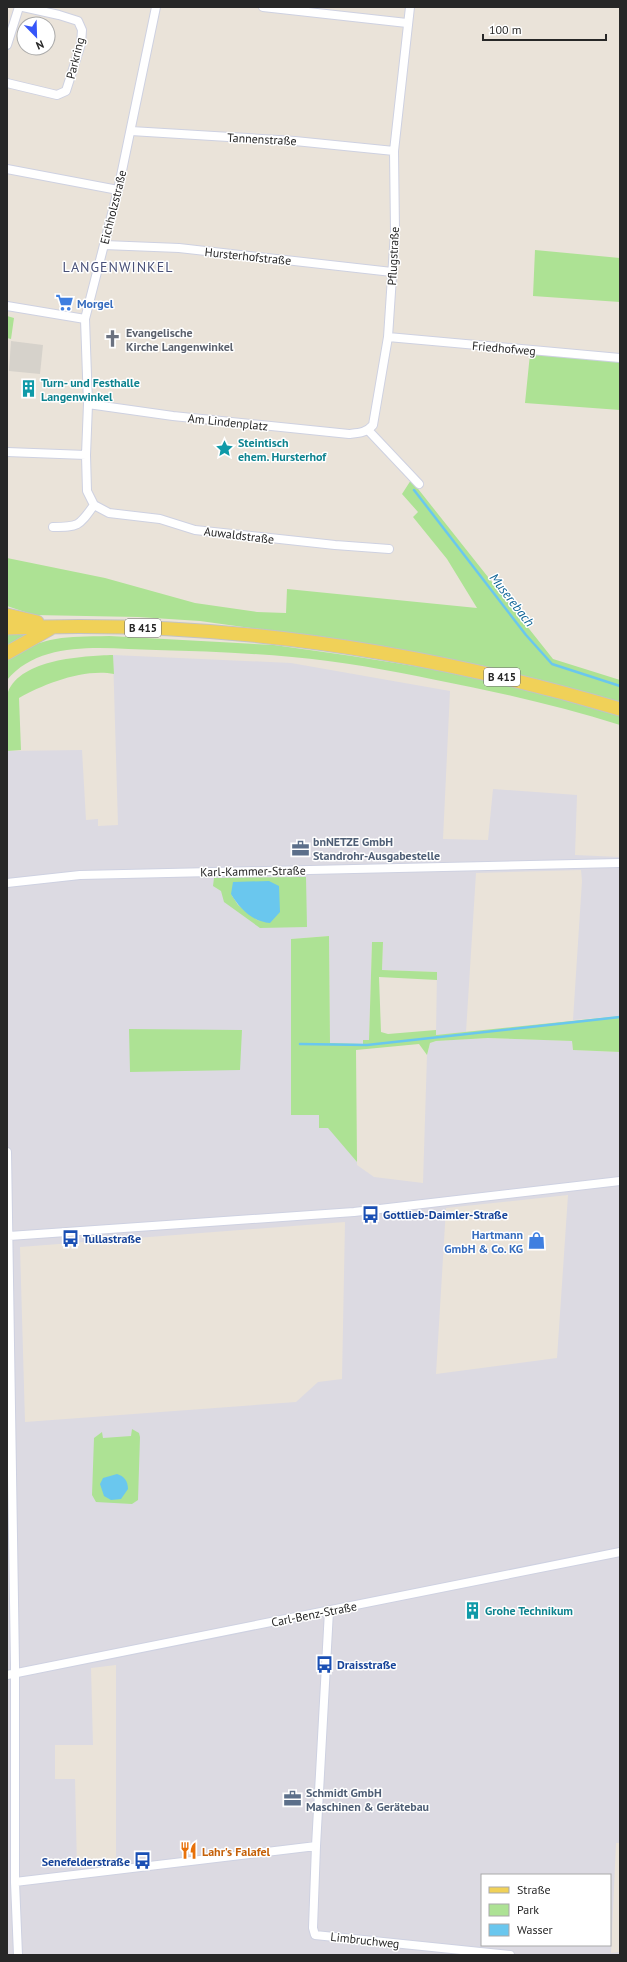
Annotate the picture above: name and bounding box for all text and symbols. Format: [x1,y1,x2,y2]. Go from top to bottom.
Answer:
north arrow [16,16,56,56]
scale bar [483,16,606,42]
text: 100 m [489,22,522,37]
street label: Parkring [63,36,87,80]
text: N [34,37,46,53]
street label: Tannenstraße [227,130,297,148]
street label: Eichholzstraße [97,168,129,246]
street label: Pflugstraße [384,226,402,286]
street label: Hursterhofstraße [204,244,292,268]
district label: LANGENWINKEL [63,258,173,276]
supermarket icon: Morgel [54,293,74,313]
place label: Morgel [77,296,114,311]
place label: Evangelische Kirche Langenwinkel [126,325,234,354]
church icon: Evangelische Kirche Langenwinkel [103,329,123,349]
street label: Friedhofweg [472,338,536,358]
place label: Turn- und Festhalle Langenwinkel [41,375,140,404]
building icon: Turn- und Festhalle Langenwinkel [18,379,38,399]
street label: Am Lindenplatz [187,410,269,434]
place label: Steintisch ehem. Hursterhof [238,435,327,464]
place icon: Steintisch ehem. Hursterhof [215,439,235,459]
street label: Auwaldstraße [203,523,275,547]
water label: Muserebach [486,570,538,630]
road number: B 415 [125,619,161,637]
road number: B 415 [484,668,520,686]
place label: bnNETZE GmbH Standrohr-Ausgabestelle [313,834,440,863]
office icon: bnNETZE GmbH Standrohr-Ausgabestelle [290,838,310,858]
street label: Karl-Kammer-Straße [200,863,306,879]
bus stop icon: Gottlieb-Daimler-Straße [360,1204,380,1224]
place label: Gottlieb-Daimler-Straße [383,1207,508,1222]
place label: Hartmann GmbH & Co. KG [444,1227,523,1256]
bus stop icon: Tullastraße [60,1228,80,1248]
place label: Tullastraße [83,1231,141,1246]
shop icon: Hartmann GmbH & Co. KG [526,1231,546,1251]
street label: Carl-Benz-Straße [270,1598,358,1630]
building icon: Grohe Technikum [462,1600,482,1620]
place label: Grohe Technikum [485,1603,573,1618]
bus stop icon: Draisstraße [314,1654,334,1674]
place label: Draisstraße [337,1657,396,1672]
place label: Schmidt GmbH Maschinen & Gerätebau [306,1785,429,1814]
office icon: Schmidt GmbH Maschinen & Gerätebau [283,1789,303,1809]
restaurant icon: Lahr's Falafel [179,1841,199,1861]
place label: Lahr's Falafel [202,1844,271,1859]
bus stop icon: Senefelderstraße [133,1851,153,1871]
place label: Senefelderstraße [42,1854,130,1869]
legend [481,1874,611,1946]
text: Straße [517,1882,551,1897]
text: Park [517,1902,539,1917]
text: Wasser [517,1922,553,1937]
street label: Limbruchweg [330,1929,400,1951]

